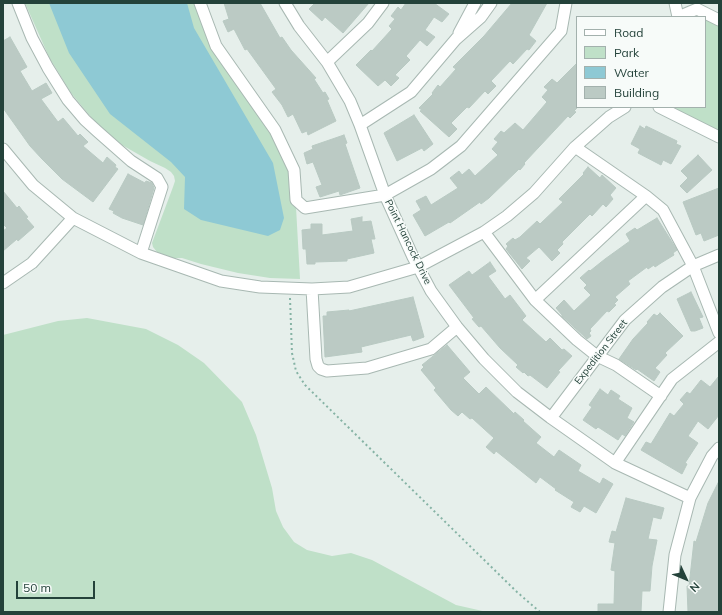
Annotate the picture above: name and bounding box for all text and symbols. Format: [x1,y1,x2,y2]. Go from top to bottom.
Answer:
legend [576,16,706,108]
text: Road [614,25,643,40]
text: Park [614,45,639,60]
text: Water [614,65,649,80]
text: Building [614,85,659,100]
street label: Point Hancock Drive [382,197,434,287]
street label: Expedition Street [572,317,630,387]
north arrow [666,559,706,599]
scale bar [18,573,97,599]
text: N [687,579,703,595]
text: 50 m [23,580,51,595]

